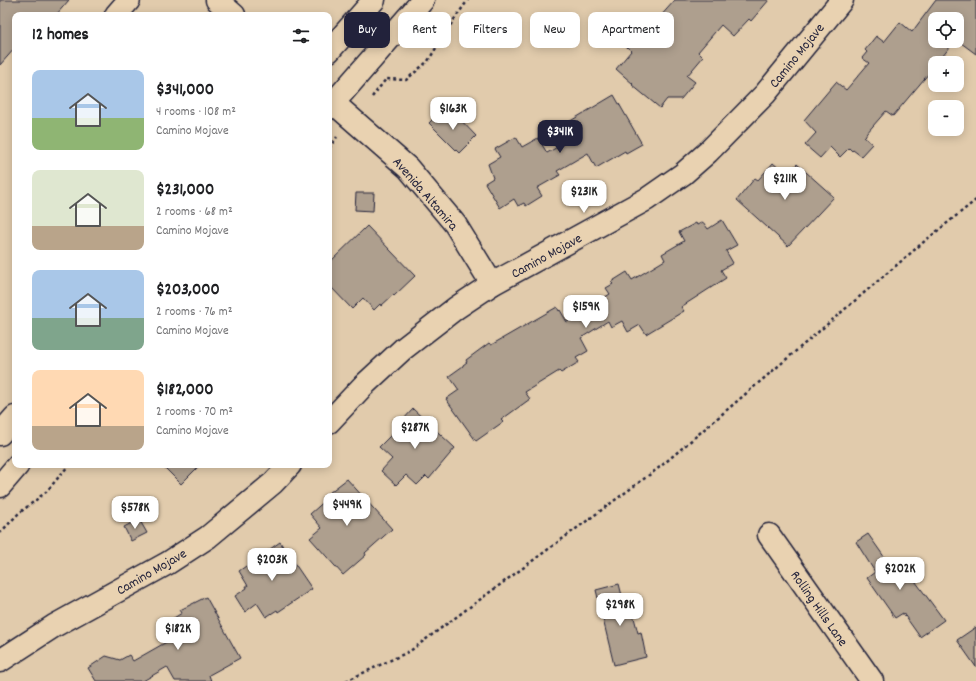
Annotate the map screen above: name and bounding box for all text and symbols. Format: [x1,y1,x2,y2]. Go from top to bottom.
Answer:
chip: Buy [344,12,390,48]
chip: Rent [398,12,451,48]
chip: Filters [459,12,522,48]
chip: New [530,12,580,48]
chip: Apartment [588,12,674,48]
map controls [928,12,964,136]
button: locate [928,12,964,48]
street label: Camino Mojave [765,20,830,93]
text: 12 homes [32,24,89,48]
icon: filters [290,25,312,47]
button: + [928,56,964,92]
text: $341,000 [156,79,214,103]
icon: home [64,86,112,134]
pin: $163K [425,97,481,131]
text: $163K [439,100,467,119]
button: − [928,100,964,136]
text: 4 rooms · 108 m² [156,103,236,122]
pin: $341K [532,120,588,154]
text: Camino Mojave [156,122,229,141]
text: $341K [547,123,573,142]
street label: Avenida Altamira [387,153,462,236]
pin: $211K [757,167,813,201]
text: $211K [773,170,797,189]
text: $231,000 [156,179,214,203]
pin: $231K [556,180,612,214]
text: $231K [571,183,597,202]
icon: home [64,186,112,234]
text: 2 rooms · 68 m² [156,203,233,222]
text: Camino Mojave [156,222,229,241]
street label: Camino Mojave [508,229,586,284]
text: $203,000 [156,279,220,303]
icon: home [64,286,112,334]
pin: $159K [558,295,614,329]
text: $159K [572,298,600,317]
text: 2 rooms · 76 m² [156,303,232,322]
text: Camino Mojave [156,322,229,341]
text: $182,000 [156,379,214,403]
icon: home [64,386,112,434]
text: 2 rooms · 70 m² [156,403,233,422]
pin: $287K [387,416,443,450]
text: $287K [401,419,429,438]
text: Camino Mojave [156,422,229,441]
pin: $449K [319,493,375,527]
pin: $578K [107,496,163,530]
text: $449K [332,496,362,515]
text: $578K [121,499,149,518]
street label: Camino Mojave [113,545,191,601]
pin: $203K [244,548,300,582]
text: $203K [256,551,288,570]
pin: $202K [872,557,928,591]
text: $202K [884,560,916,579]
street label: Rolling Hills Lane [785,567,852,651]
pin: $298K [592,593,648,627]
text: $298K [605,596,635,615]
pin: $182K [150,617,206,651]
text: $182K [165,620,191,639]

